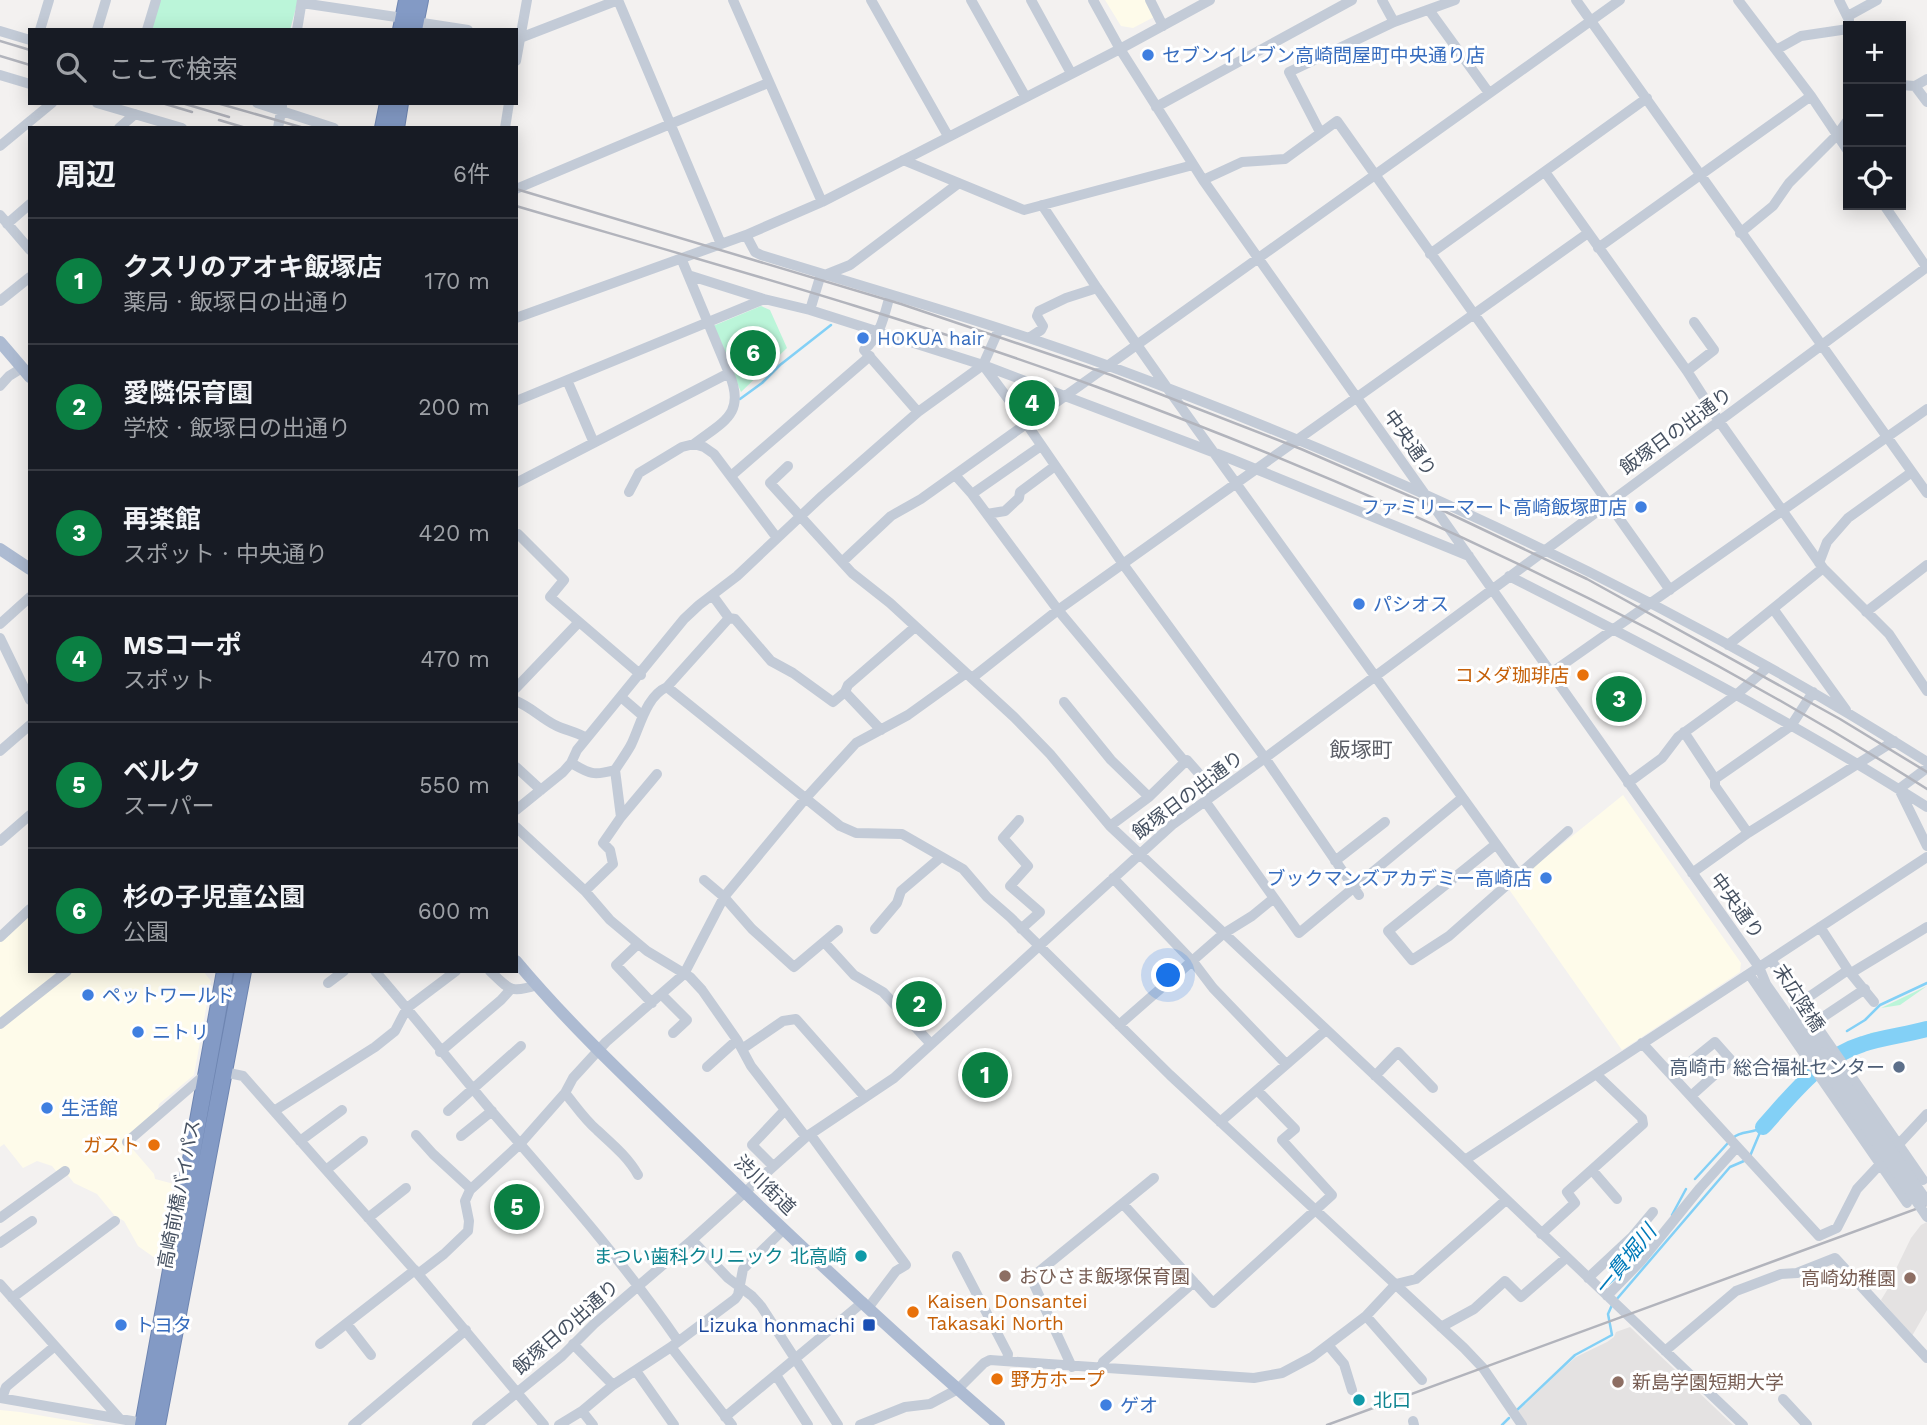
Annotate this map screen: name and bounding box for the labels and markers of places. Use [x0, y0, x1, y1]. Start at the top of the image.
place label: セブンイレブン高崎問屋町中央通り店 [1162, 44, 1485, 67]
marker: セブンイレブン高崎問屋町中央通り店 [1140, 47, 1156, 63]
pin: 6 [730, 327, 776, 379]
place label: HOKUA hair [877, 327, 984, 350]
marker: HOKUA hair [855, 330, 871, 346]
pin: 4 [1009, 377, 1055, 429]
place label: ファミリーマート高崎飯塚町店 [1361, 496, 1627, 519]
marker: ファミリーマート高崎飯塚町店 [1633, 499, 1649, 515]
place label: パシオス [1373, 593, 1449, 616]
marker: パシオス [1351, 596, 1367, 612]
place label: コメダ珈琲店 [1455, 664, 1569, 687]
marker: コメダ珈琲店 [1575, 667, 1591, 683]
pin: 3 [1596, 673, 1642, 725]
place label: ブックマンズアカデミー高崎店 [1266, 867, 1532, 890]
marker: ブックマンズアカデミー高崎店 [1538, 870, 1554, 886]
pin: 2 [896, 978, 942, 1030]
place label: ペットワールド [102, 984, 235, 1007]
marker: ペットワールド [80, 987, 96, 1003]
place label: ニトリ [152, 1021, 209, 1044]
marker: ニトリ [130, 1024, 146, 1040]
pin: 1 [962, 1049, 1008, 1101]
place label: 高崎市 総合福祉センター [1670, 1056, 1885, 1079]
marker: 高崎市 総合福祉センター [1891, 1059, 1907, 1075]
place label: 生活館 [61, 1097, 118, 1120]
marker: 生活館 [39, 1100, 55, 1116]
place label: ガスト [83, 1134, 140, 1157]
marker: ガスト [146, 1137, 162, 1153]
pin: 5 [494, 1181, 540, 1233]
place label: まつい歯科クリニック 北高崎 [594, 1245, 847, 1268]
marker: まつい歯科クリニック 北高崎 [853, 1248, 869, 1264]
place label: おひさま飯塚保育園 [1019, 1265, 1190, 1288]
place label: 高崎幼稚園 [1801, 1267, 1896, 1290]
marker: おひさま飯塚保育園 [997, 1268, 1013, 1284]
marker: 高崎幼稚園 [1902, 1270, 1918, 1286]
place label: Kaisen Donsantei Takasaki North [927, 1290, 1087, 1335]
marker: Kaisen Donsantei Takasaki North [905, 1304, 921, 1320]
place label: トヨタ [135, 1314, 192, 1337]
place label: Lizuka honmachi [698, 1314, 855, 1337]
marker: トヨタ [113, 1317, 129, 1333]
marker: Lizuka honmachi [861, 1317, 877, 1333]
place label: 野方ホープ [1011, 1368, 1105, 1391]
marker: 野方ホープ [989, 1371, 1005, 1387]
place label: 新島学園短期大学 [1632, 1371, 1784, 1394]
marker: 新島学園短期大学 [1610, 1374, 1626, 1390]
place label: 北口 [1373, 1389, 1411, 1412]
marker: 北口 [1351, 1392, 1367, 1408]
place label: ゲオ [1120, 1394, 1158, 1417]
marker: ゲオ [1098, 1397, 1114, 1413]

